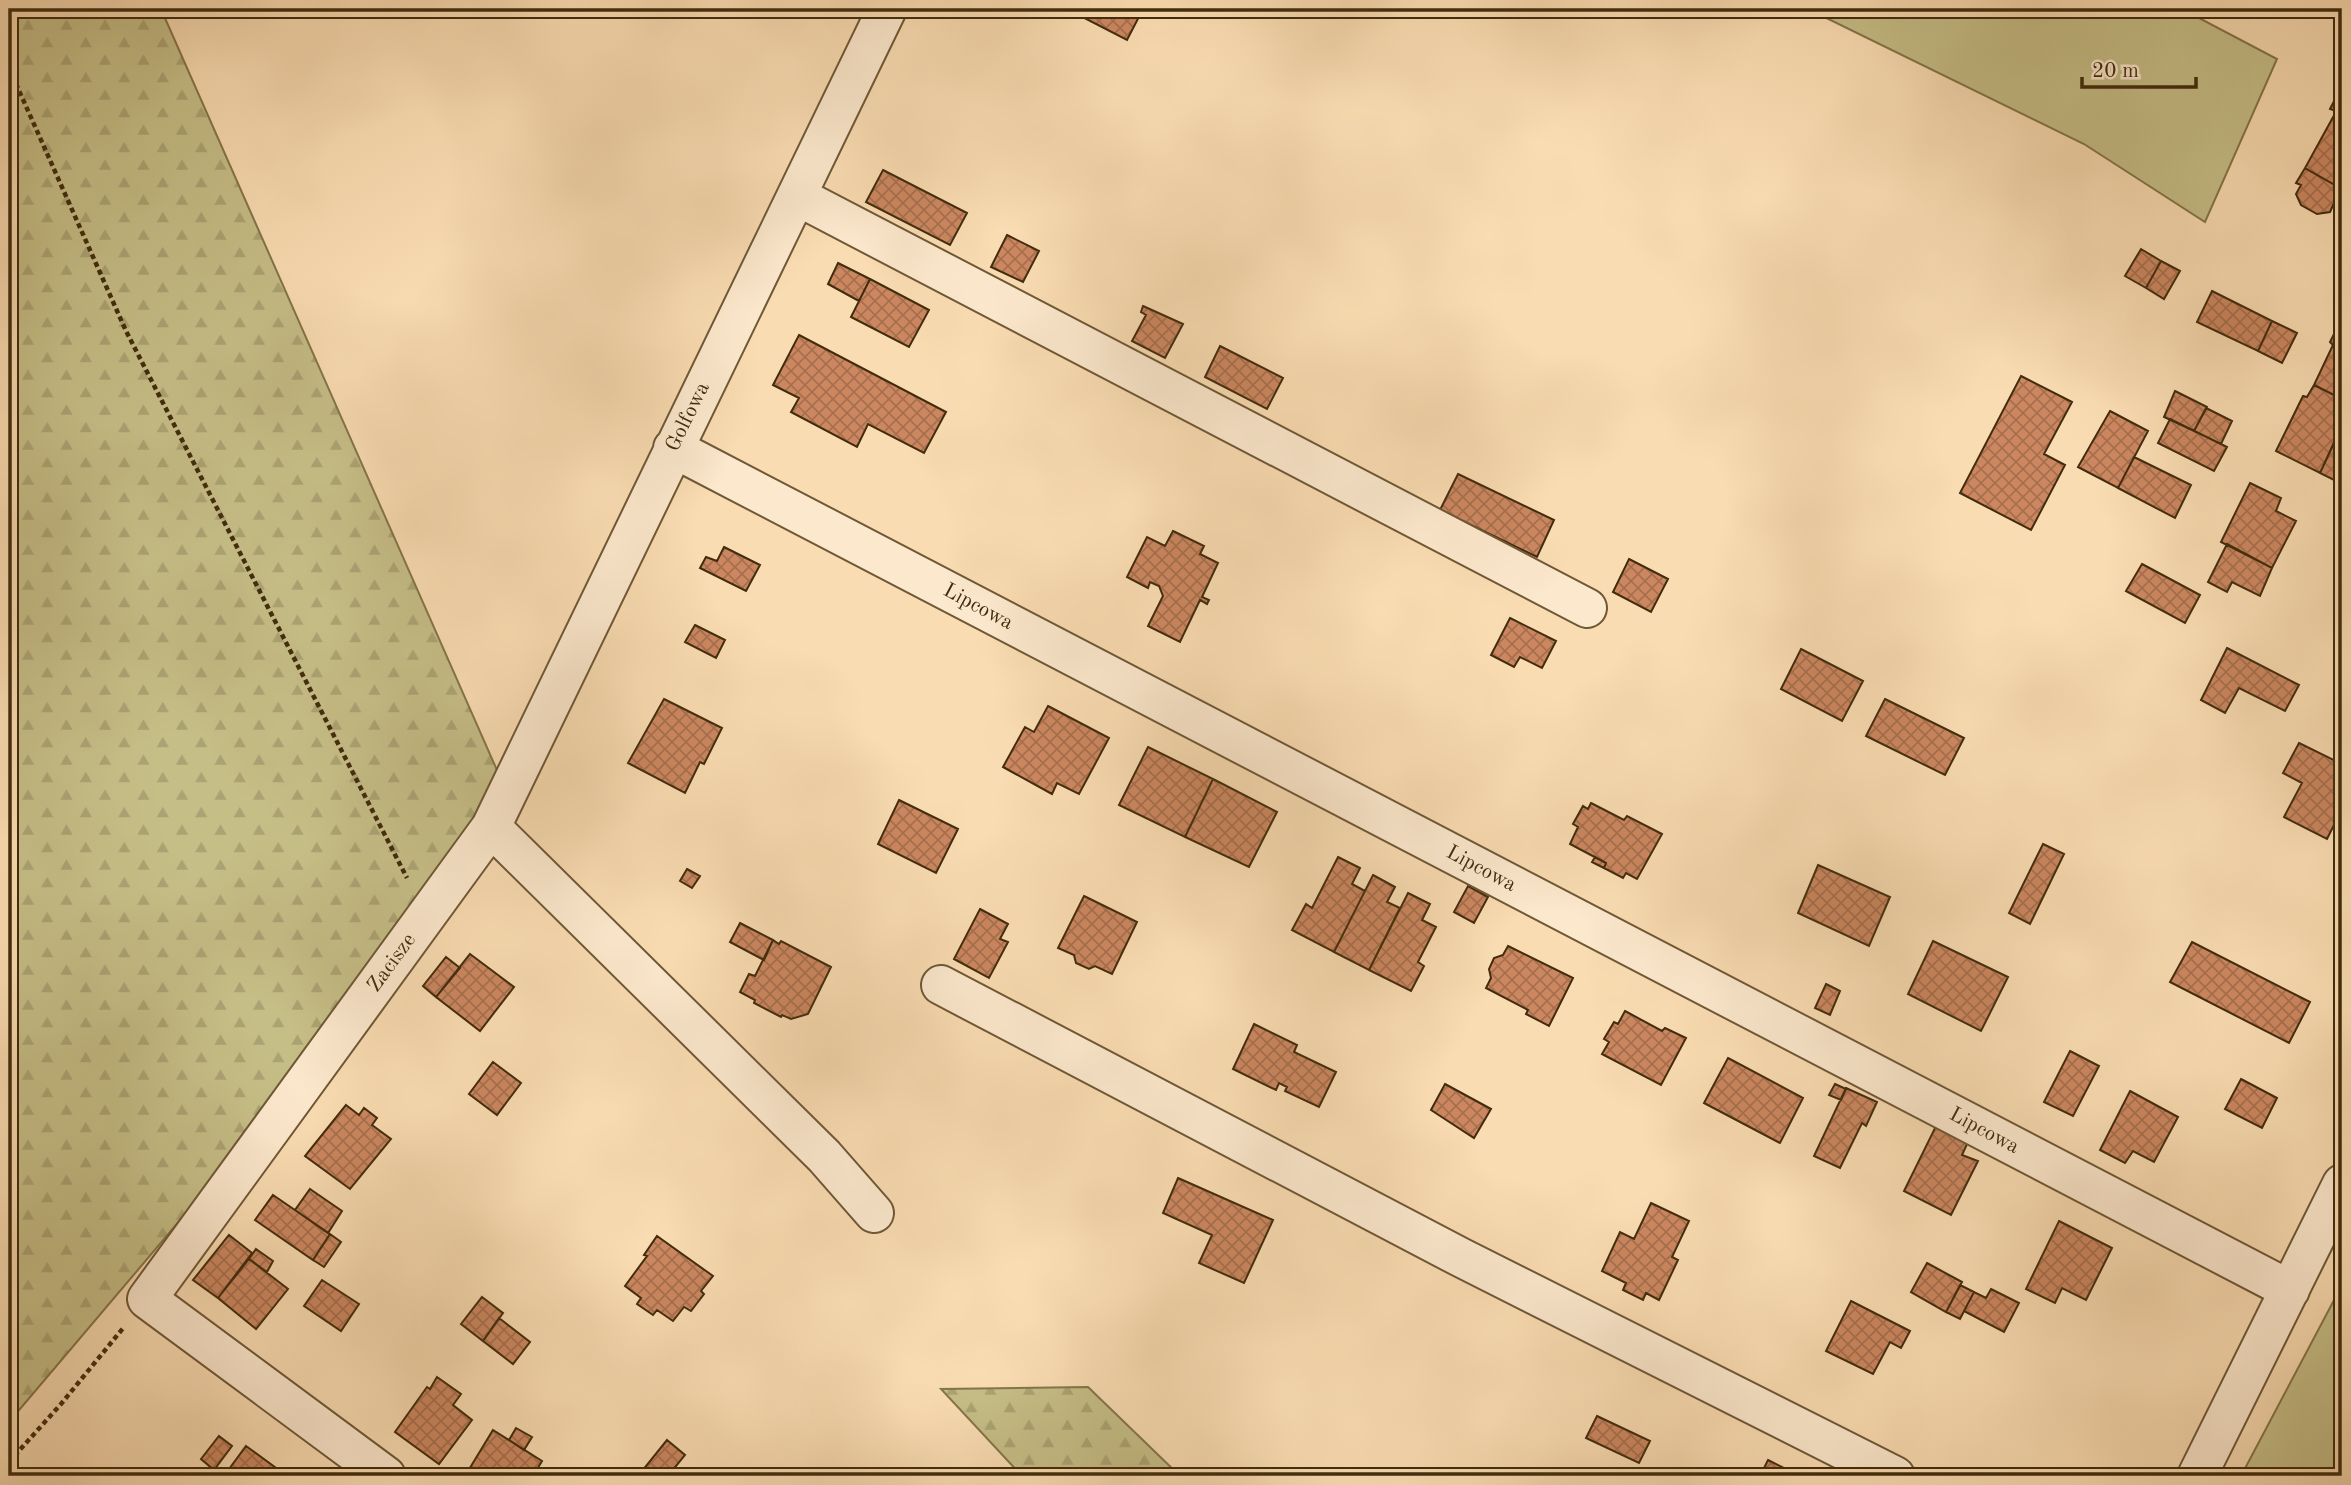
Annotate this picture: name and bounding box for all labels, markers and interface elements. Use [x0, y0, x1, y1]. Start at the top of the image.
scale bar [2082, 46, 2195, 90]
text: 20 m [2092, 61, 2139, 82]
street label: Golfowa [662, 379, 714, 455]
street label: Lipcowa [940, 580, 1016, 634]
street label: Lipcowa [1443, 842, 1519, 896]
street label: Zacisze [364, 930, 420, 996]
street label: Lipcowa [1946, 1104, 2022, 1158]

